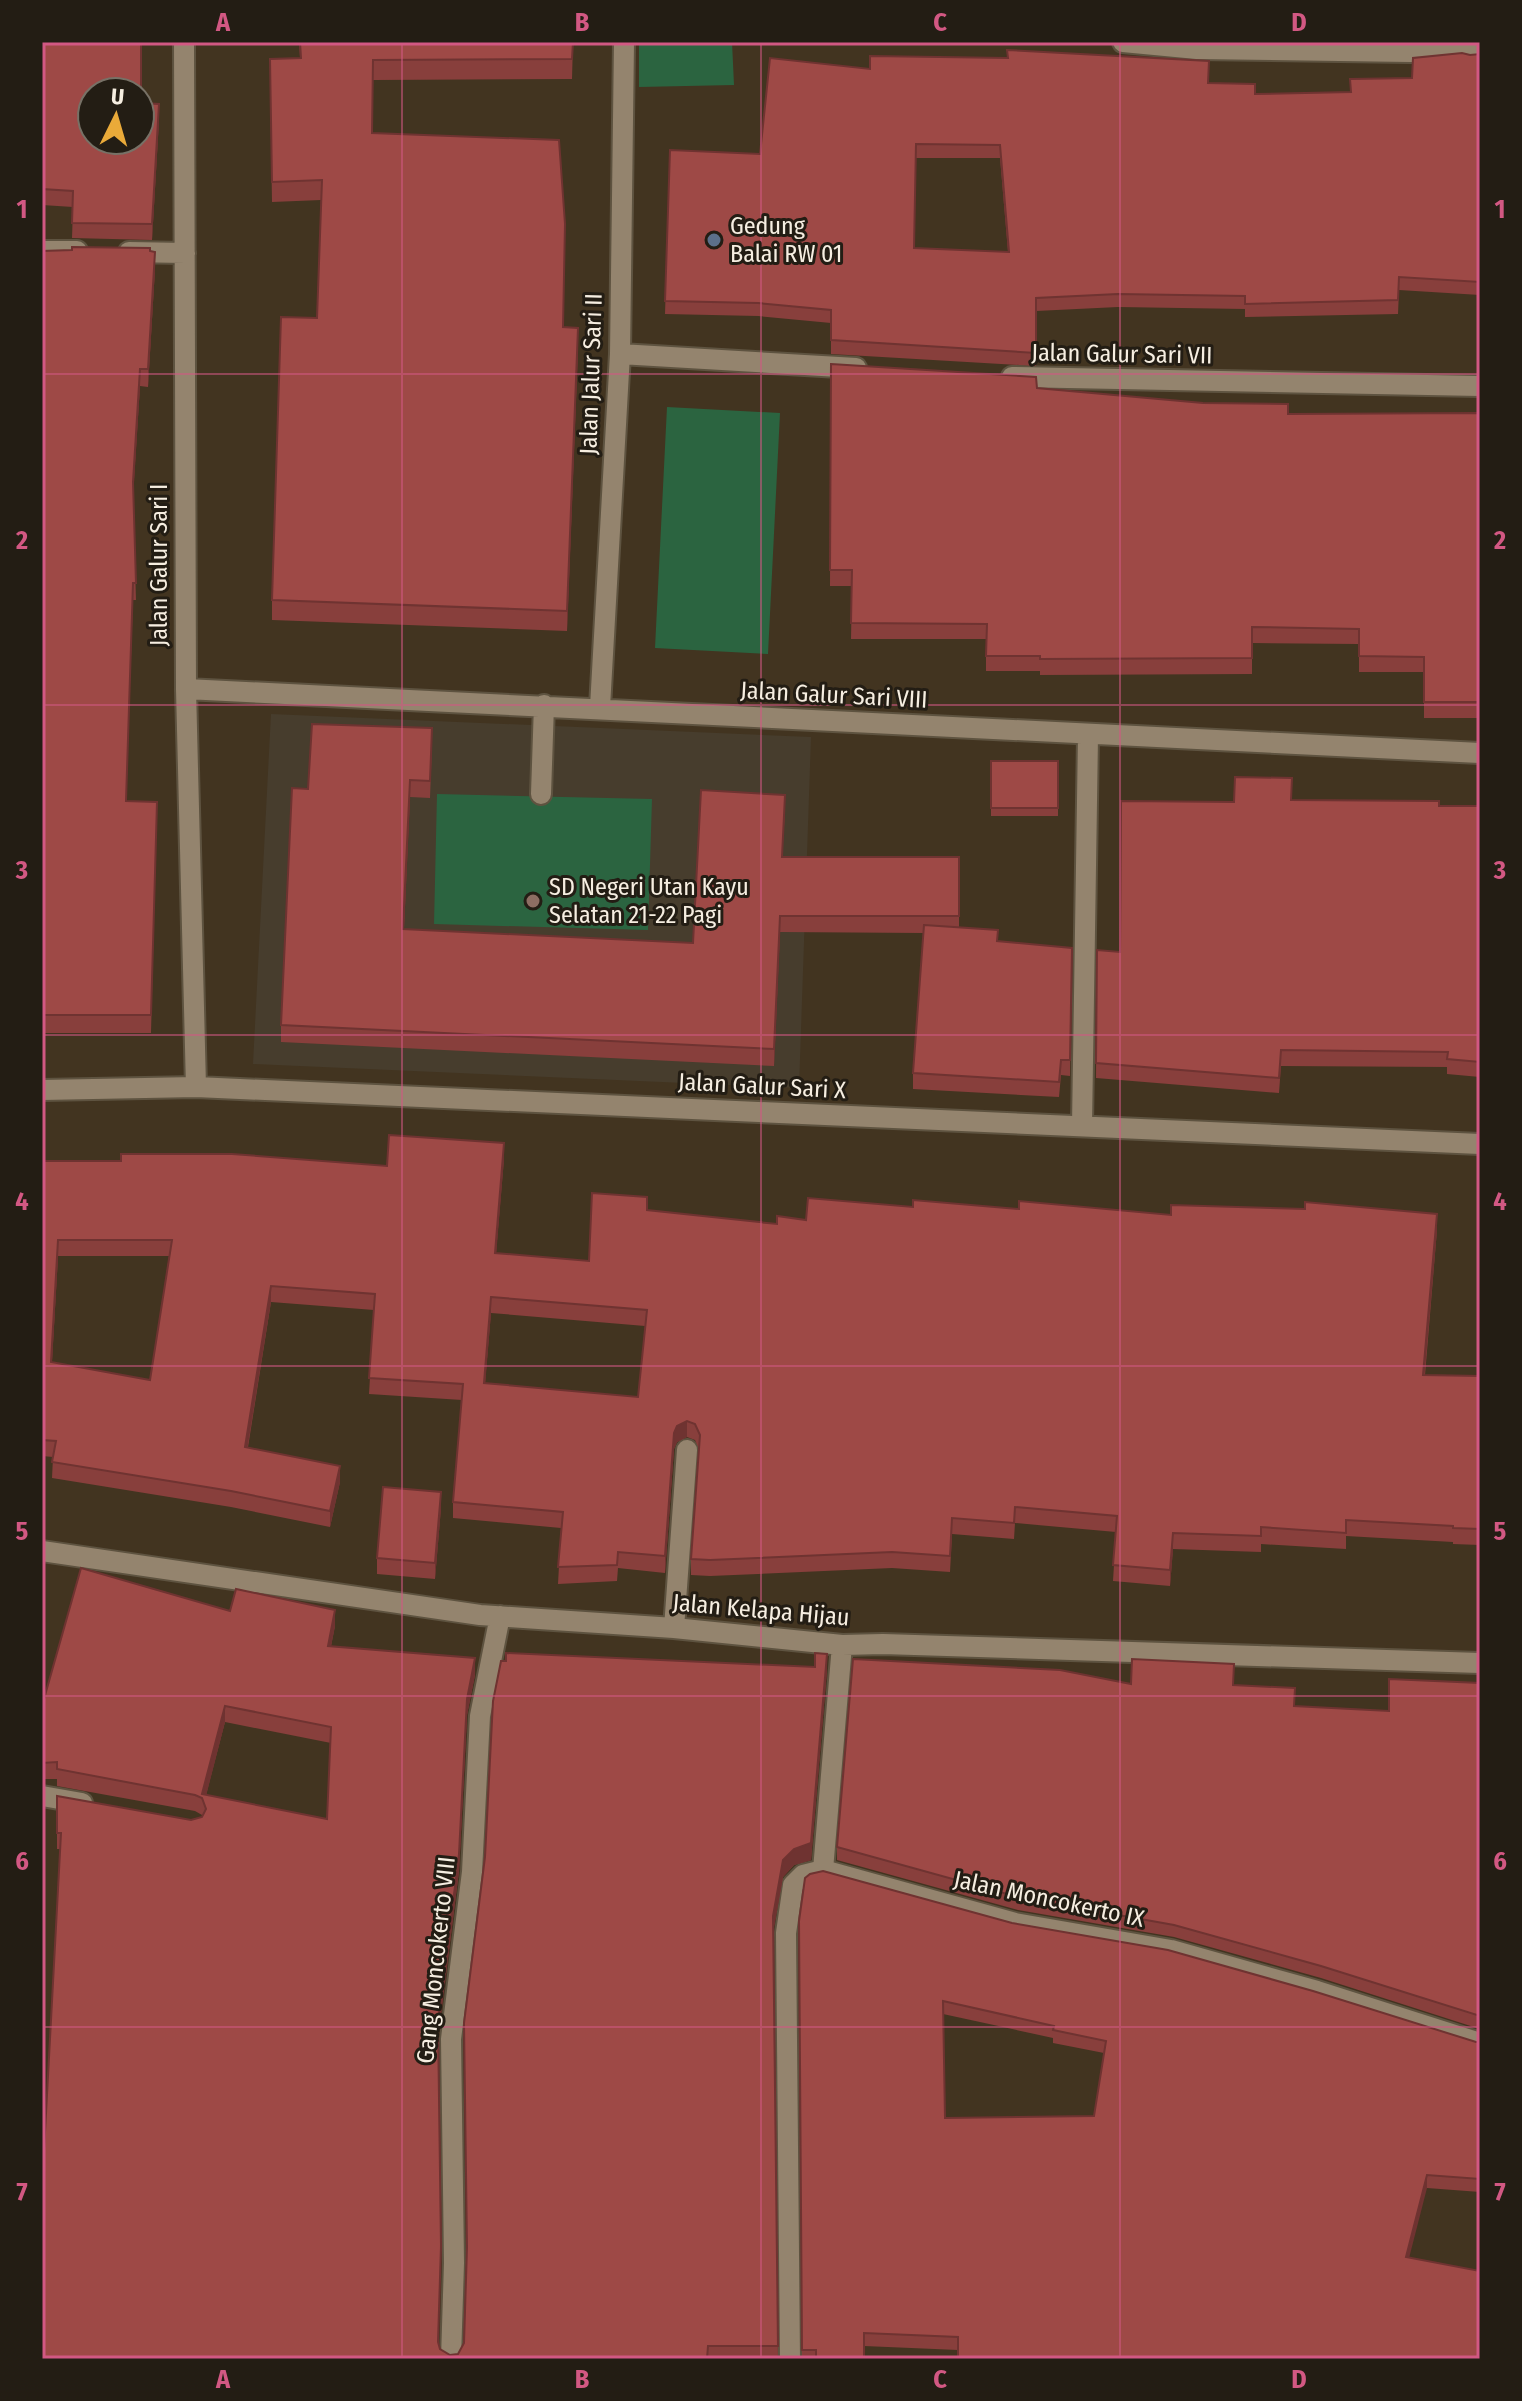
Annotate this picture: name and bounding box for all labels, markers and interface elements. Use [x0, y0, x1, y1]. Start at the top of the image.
text: A [215, 7, 231, 38]
text: B [575, 7, 590, 38]
text: C [933, 7, 947, 38]
text: D [1291, 7, 1307, 38]
north arrow [76, 76, 156, 156]
text: U [110, 83, 125, 111]
text: 1 [17, 194, 28, 225]
text: 1 [1495, 194, 1506, 225]
place label: Gedung Balai RW 01 [730, 212, 842, 268]
marker: Gedung Balai RW 01 [705, 231, 723, 249]
street label: Jalan Jalur Sari II [574, 293, 608, 455]
street label: Jalan Galur Sari VII [1031, 338, 1213, 370]
street label: Jalan Galur Sari I [145, 484, 173, 646]
text: 2 [15, 525, 28, 556]
text: 2 [1493, 525, 1506, 556]
street label: Jalan Galur Sari VIII [740, 676, 928, 714]
text: 3 [15, 855, 28, 886]
text: 3 [1493, 855, 1506, 886]
place label: SD Negeri Utan Kayu Selatan 21-22 Pagi [549, 873, 749, 929]
marker: SD Negeri Utan Kayu Selatan 21-22 Pagi [524, 892, 542, 910]
street label: Jalan Galur Sari X [677, 1068, 847, 1104]
text: 4 [15, 1186, 29, 1217]
text: 4 [1493, 1186, 1507, 1217]
text: 5 [16, 1516, 29, 1547]
text: 5 [1494, 1516, 1507, 1547]
street label: Jalan Kelapa Hijau [671, 1588, 851, 1632]
text: 6 [15, 1846, 29, 1877]
text: 6 [1493, 1846, 1507, 1877]
street label: Gang Moncokerto VIII [411, 1855, 461, 2065]
street label: Jalan Moncokerto IX [951, 1865, 1147, 1933]
text: 7 [16, 2177, 28, 2208]
text: 7 [1494, 2177, 1506, 2208]
text: A [215, 2364, 231, 2395]
text: B [575, 2364, 590, 2395]
text: C [933, 2364, 947, 2395]
text: D [1291, 2364, 1307, 2395]

